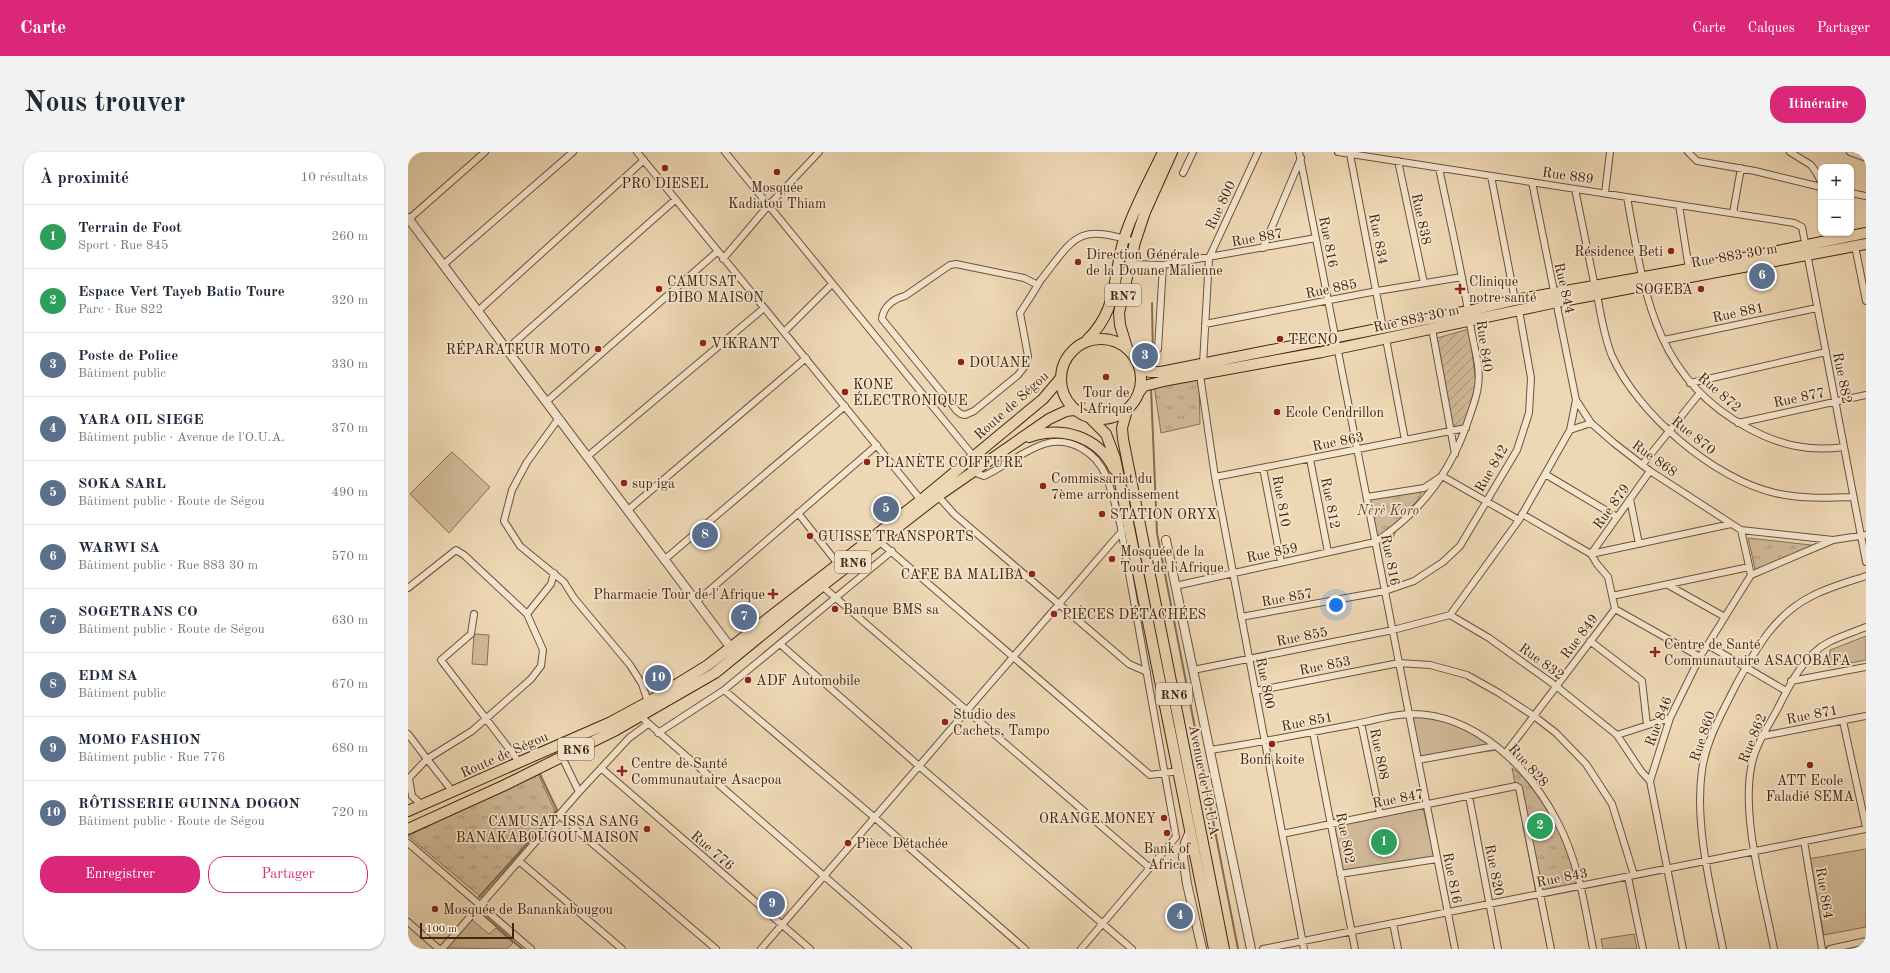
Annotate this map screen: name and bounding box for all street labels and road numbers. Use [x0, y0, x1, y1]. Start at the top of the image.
street label: Rue 889 [1541, 165, 1595, 187]
street label: Rue 800 [1204, 179, 1238, 232]
street label: Rue 838 [1409, 192, 1433, 246]
street label: Rue 834 [1366, 212, 1390, 266]
street label: Rue 816 [1316, 215, 1340, 269]
street label: Rue 887 [1230, 227, 1284, 249]
street label: Rue 883 30 m [1690, 242, 1778, 270]
street label: Rue 844 [1551, 261, 1577, 315]
street label: Rue 885 [1304, 277, 1358, 301]
road number: RN7 [1105, 284, 1141, 306]
street label: Rue 881 [1711, 301, 1765, 325]
street label: Rue 883 30 m [1372, 303, 1460, 335]
street label: Rue 840 [1473, 319, 1495, 373]
street label: Rue 882 [1830, 351, 1854, 405]
street label: Route de Ségou [972, 369, 1052, 443]
street label: Rue 872 [1695, 370, 1744, 415]
street label: Rue 877 [1772, 386, 1826, 410]
street label: Rue 870 [1669, 414, 1718, 458]
street label: Rue 863 [1311, 430, 1365, 454]
street label: Rue 868 [1629, 438, 1680, 480]
street label: Rue 842 [1473, 442, 1511, 495]
street label: Rue 810 [1270, 474, 1292, 528]
street label: Rue 812 [1318, 476, 1342, 530]
street label: Rue 879 [1591, 481, 1633, 532]
street label: Rue 816 [1378, 533, 1402, 587]
street label: Rue 859 [1245, 541, 1299, 565]
road number: RN6 [835, 551, 871, 573]
street label: Rue 857 [1260, 587, 1314, 609]
street label: Rue 849 [1558, 612, 1601, 662]
street label: Rue 855 [1275, 625, 1329, 649]
street label: Rue 832 [1516, 641, 1567, 683]
street label: Rue 853 [1298, 654, 1352, 678]
street label: Rue 800 [1253, 656, 1277, 710]
road number: RN6 [1156, 683, 1192, 705]
street label: Rue 846 [1643, 694, 1675, 748]
street label: Rue 871 [1785, 703, 1839, 727]
street label: Rue 860 [1688, 709, 1718, 763]
street label: Rue 851 [1280, 710, 1334, 734]
street label: Rue 862 [1737, 712, 1769, 765]
street label: Avenue de l'O.U.A. [1186, 724, 1222, 841]
street label: Rue 808 [1367, 727, 1391, 781]
street label: Route de Ségou [458, 729, 551, 781]
road number: RN6 [558, 738, 594, 760]
street label: Rue 828 [1506, 742, 1551, 790]
street label: Rue 847 [1371, 787, 1425, 811]
street label: Rue 802 [1333, 811, 1357, 865]
street label: Rue 776 [688, 828, 737, 873]
street label: Rue 820 [1482, 843, 1506, 897]
street label: Rue 816 [1440, 851, 1464, 905]
street label: Rue 843 [1535, 866, 1589, 890]
street label: Rue 864 [1813, 866, 1835, 920]

